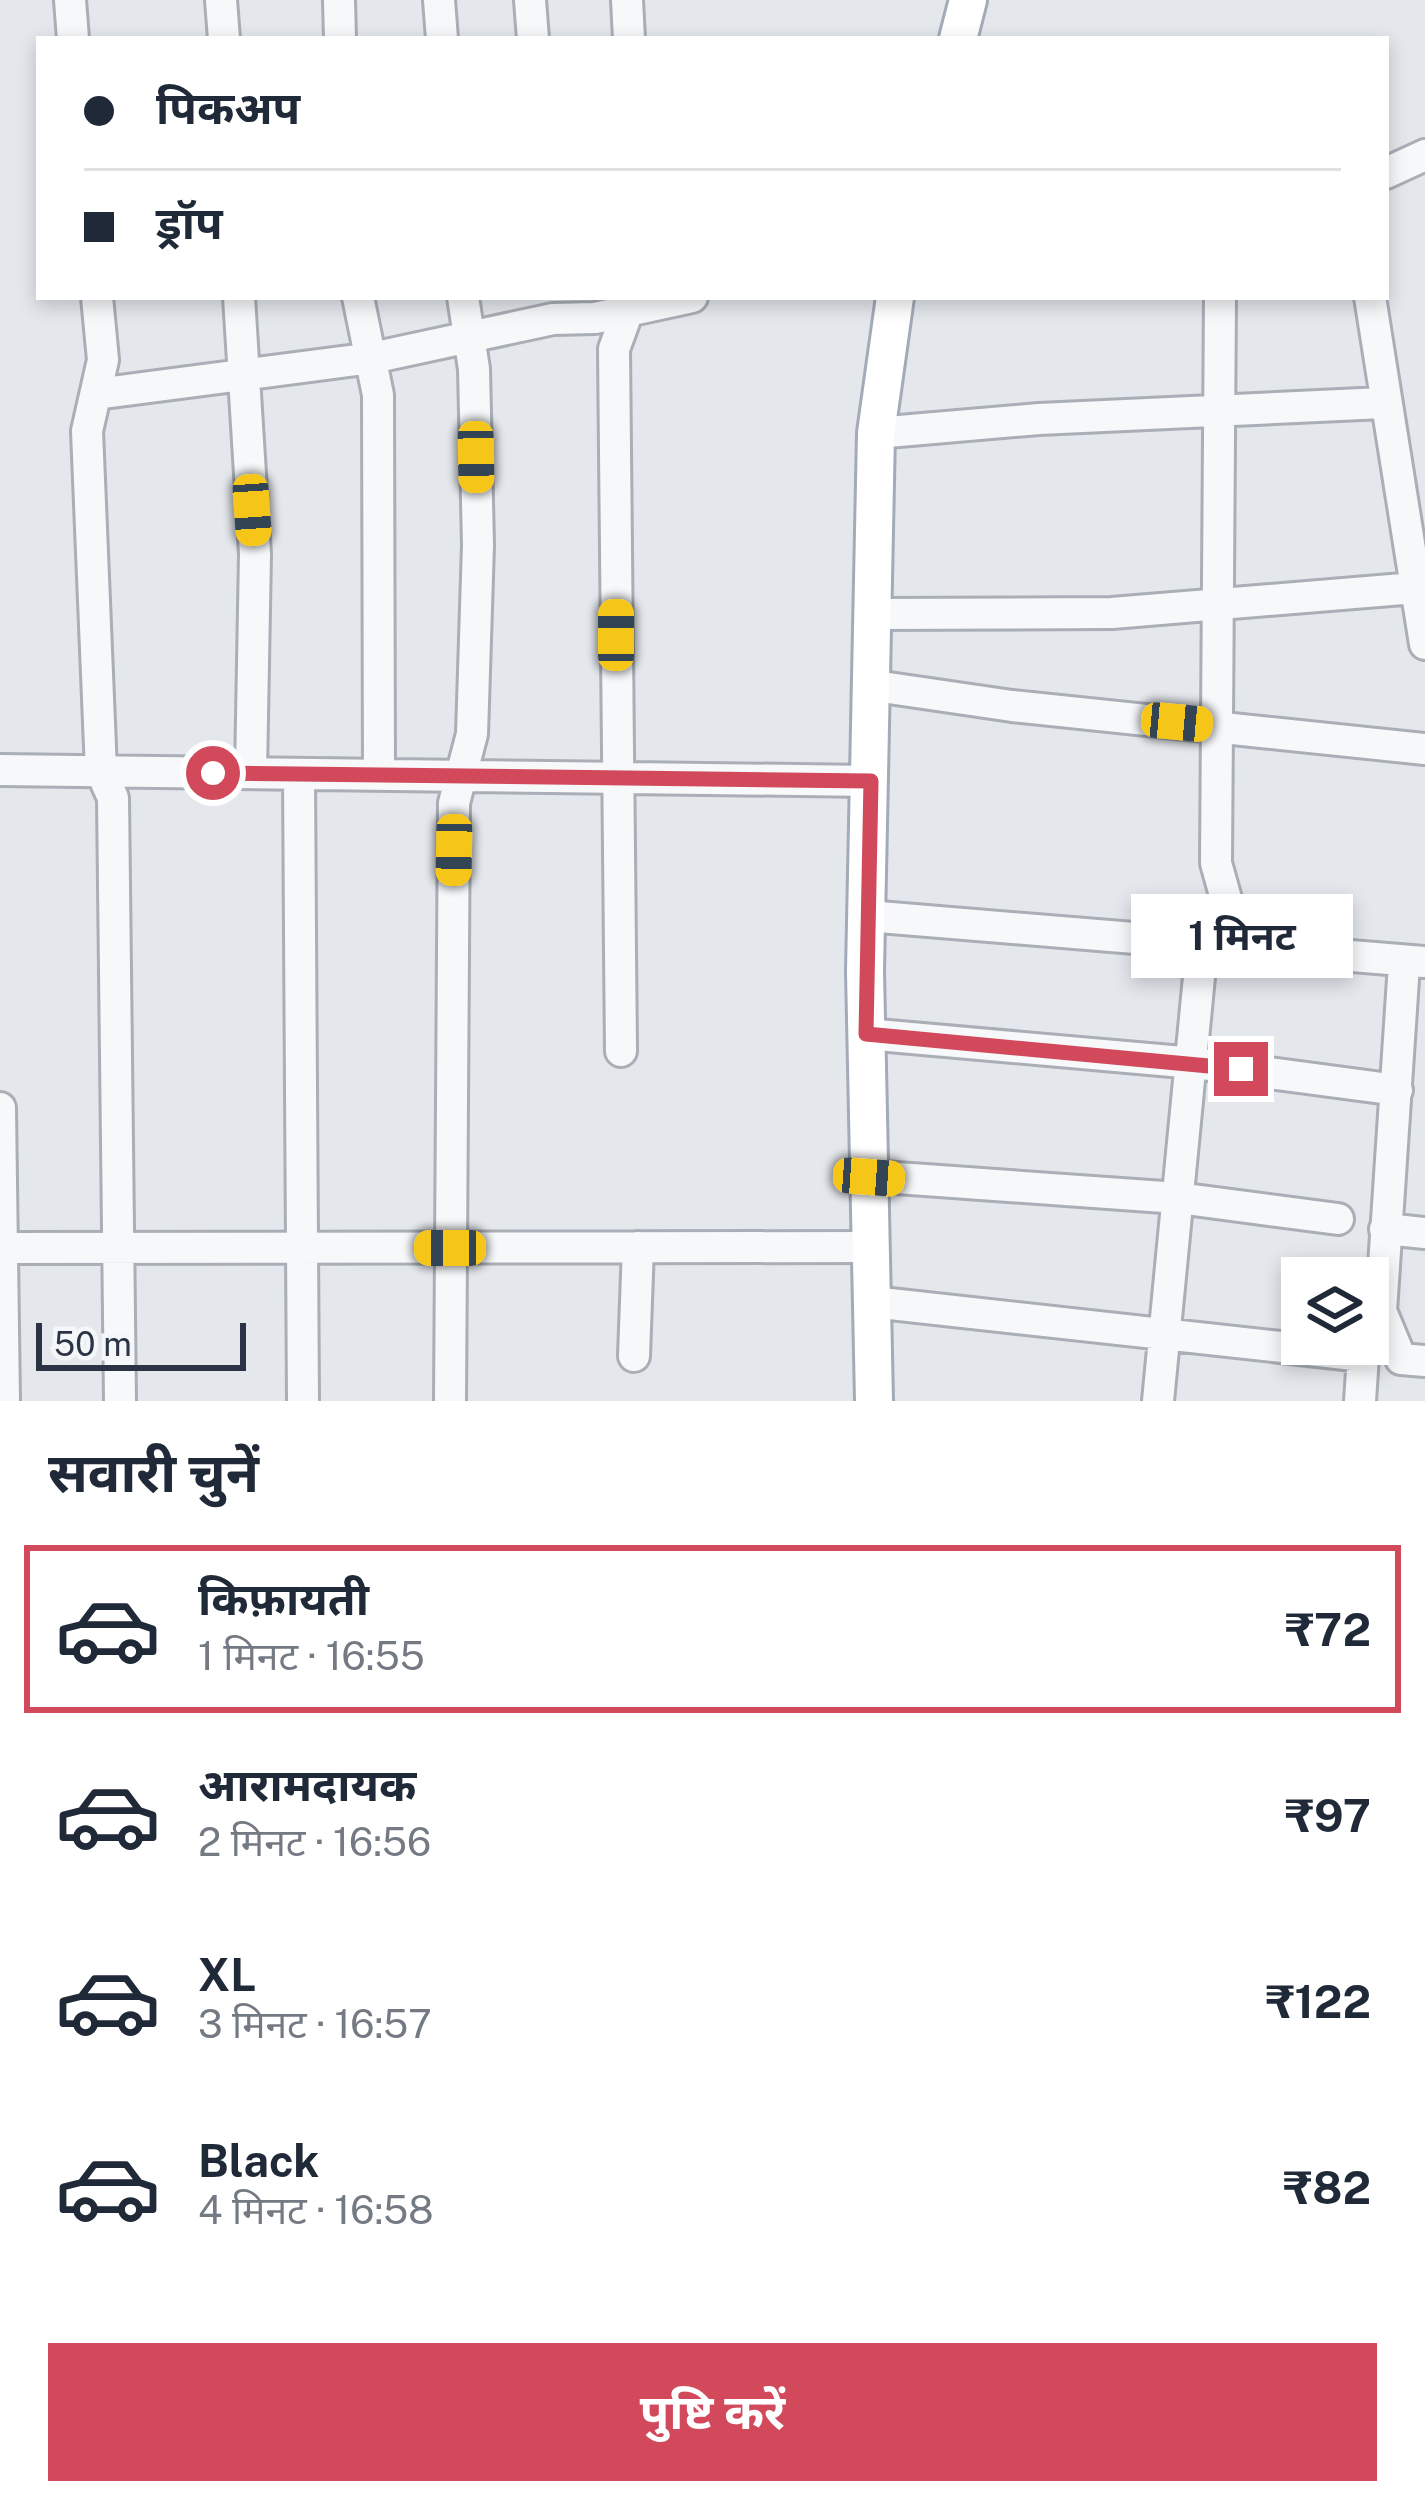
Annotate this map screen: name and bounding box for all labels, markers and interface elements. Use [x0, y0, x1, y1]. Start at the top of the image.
text: पिकअप [156, 81, 300, 134]
text: ड्रॉप [156, 196, 223, 249]
car [457, 421, 495, 493]
car [232, 473, 272, 547]
car [598, 599, 634, 671]
car [1140, 701, 1214, 743]
route start [186, 746, 240, 800]
car [435, 814, 473, 886]
callout: 1 मिनट [1130, 895, 1352, 979]
text: 1 मिनट [1188, 913, 1296, 959]
route end [1214, 1042, 1268, 1096]
car [832, 1157, 906, 1197]
car [414, 1230, 486, 1266]
map controls [1281, 1257, 1389, 1365]
button: layers [1281, 1257, 1389, 1365]
scale bar [36, 1317, 246, 1370]
text: 50 m [54, 1325, 132, 1363]
text: सवारी चुनें [48, 1441, 259, 1504]
text: किफ़ायती [198, 1572, 369, 1625]
icon: car [54, 1575, 162, 1683]
text: ₹72 [1285, 1603, 1371, 1656]
text: 1 मिनट · 16:55 [198, 1633, 425, 1679]
text: आरामदायक [198, 1758, 416, 1811]
icon: car [54, 1761, 162, 1869]
text: ₹97 [1285, 1789, 1371, 1842]
text: 2 मिनट · 16:56 [198, 1819, 431, 1865]
icon: car [54, 1947, 162, 2055]
text: XL [198, 1948, 256, 2001]
text: ₹122 [1266, 1975, 1371, 2028]
text: 3 मिनट · 16:57 [198, 2001, 432, 2047]
icon: car [54, 2133, 162, 2241]
text: Black [198, 2134, 319, 2187]
text: ₹82 [1283, 2161, 1371, 2214]
text: 4 मिनट · 16:58 [198, 2187, 434, 2233]
button: पुष्टि करें [48, 2343, 1377, 2481]

